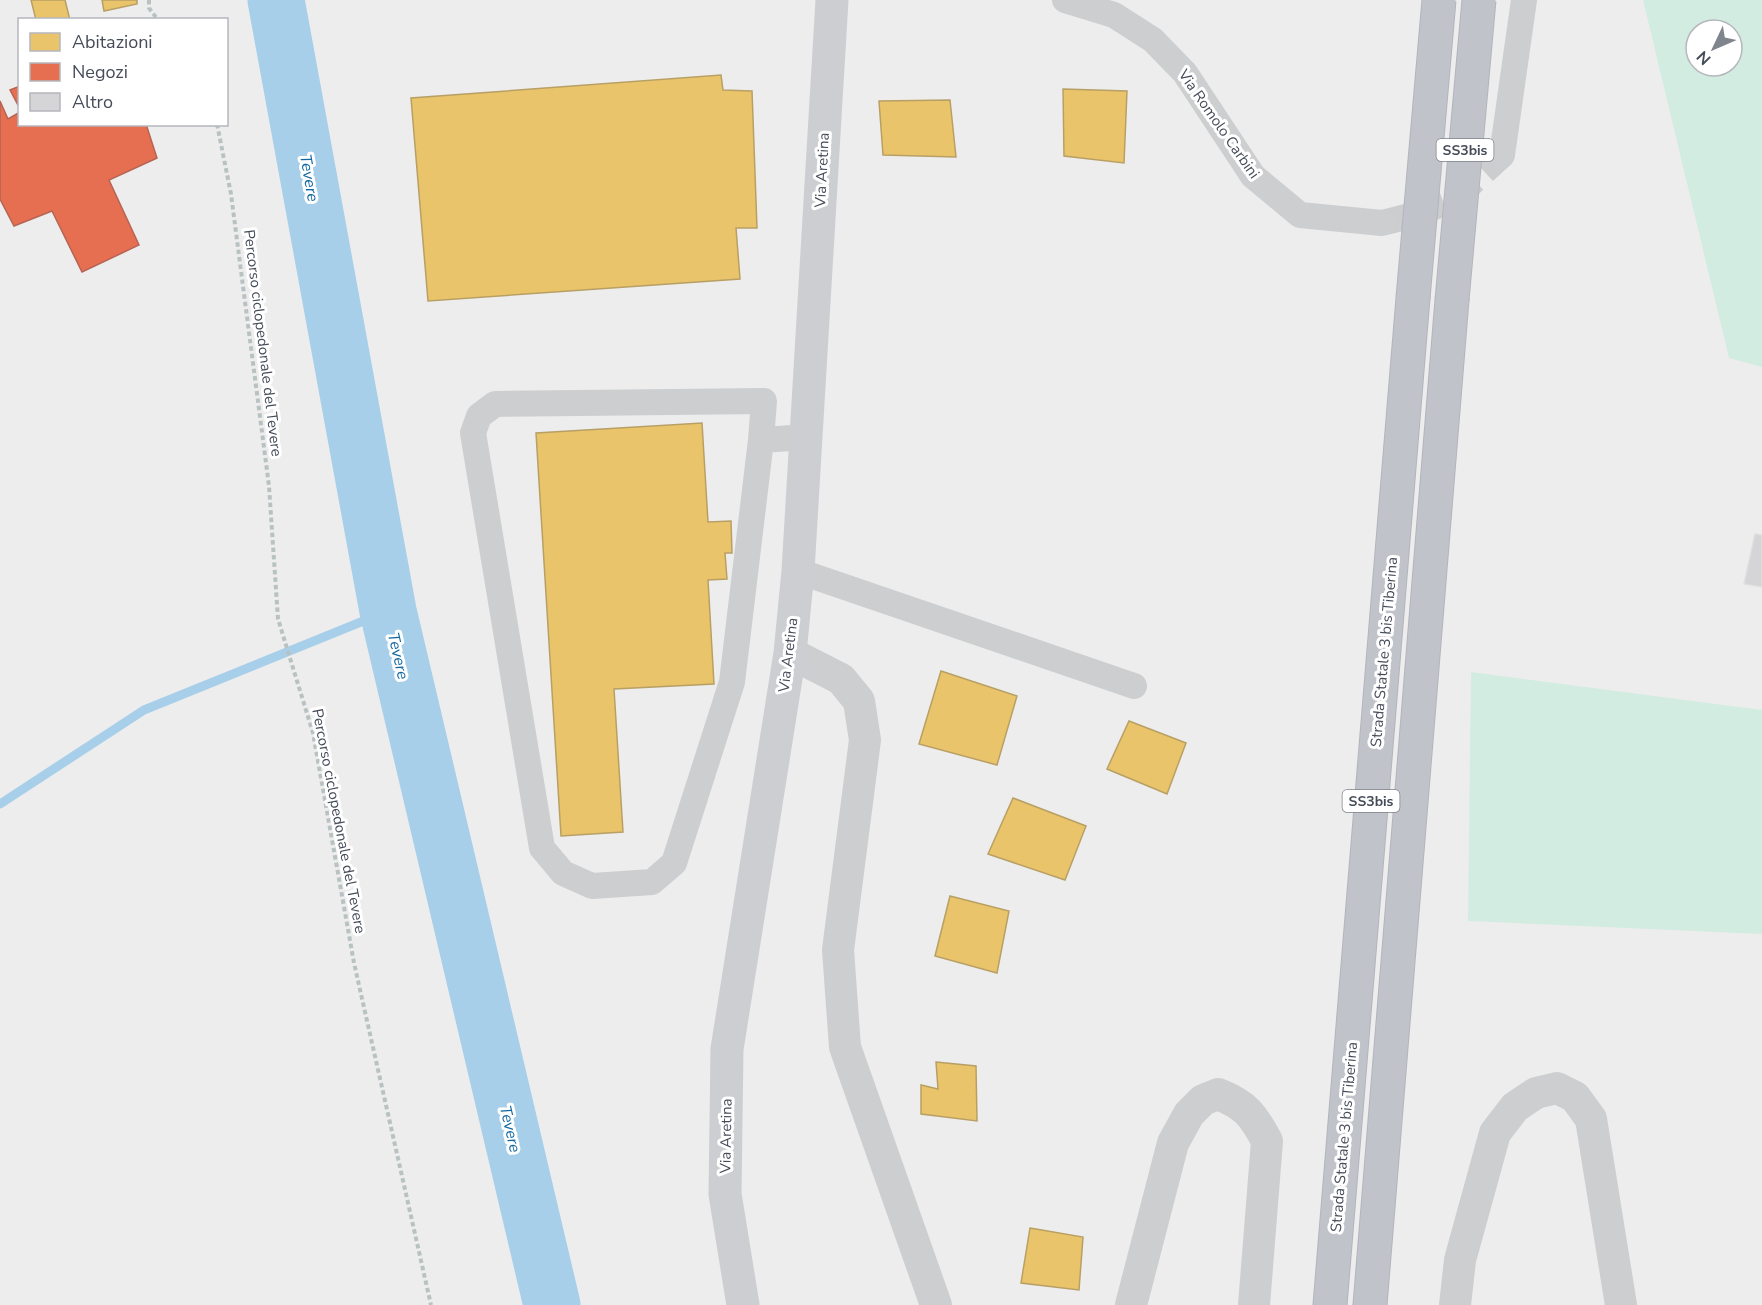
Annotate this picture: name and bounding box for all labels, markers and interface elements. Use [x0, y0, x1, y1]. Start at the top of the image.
legend [18, 18, 228, 126]
north arrow [1684, 18, 1744, 78]
text: Abitazioni [72, 30, 153, 54]
text: N [1692, 46, 1716, 70]
text: Negozi [72, 60, 128, 84]
street label: Via Romolo Carbini [1173, 65, 1264, 183]
text: Altro [72, 90, 113, 114]
street label: Via Aretina [810, 132, 834, 209]
road number: SS3bis [1436, 139, 1494, 161]
water label: Tevere [294, 153, 324, 204]
street label: Percorso ciclopedonale del Tevere [239, 228, 287, 458]
street label: Strada Statale 3 bis Tiberina [1366, 556, 1402, 748]
street label: Via Aretina [773, 617, 802, 694]
water label: Tevere [382, 630, 414, 682]
street label: Percorso ciclopedonale del Tevere [307, 707, 371, 935]
road number: SS3bis [1342, 790, 1400, 812]
street label: Strada Statale 3 bis Tiberina [1326, 1041, 1362, 1233]
street label: Via Aretina [715, 1098, 737, 1175]
water label: Tevere [494, 1103, 526, 1155]

